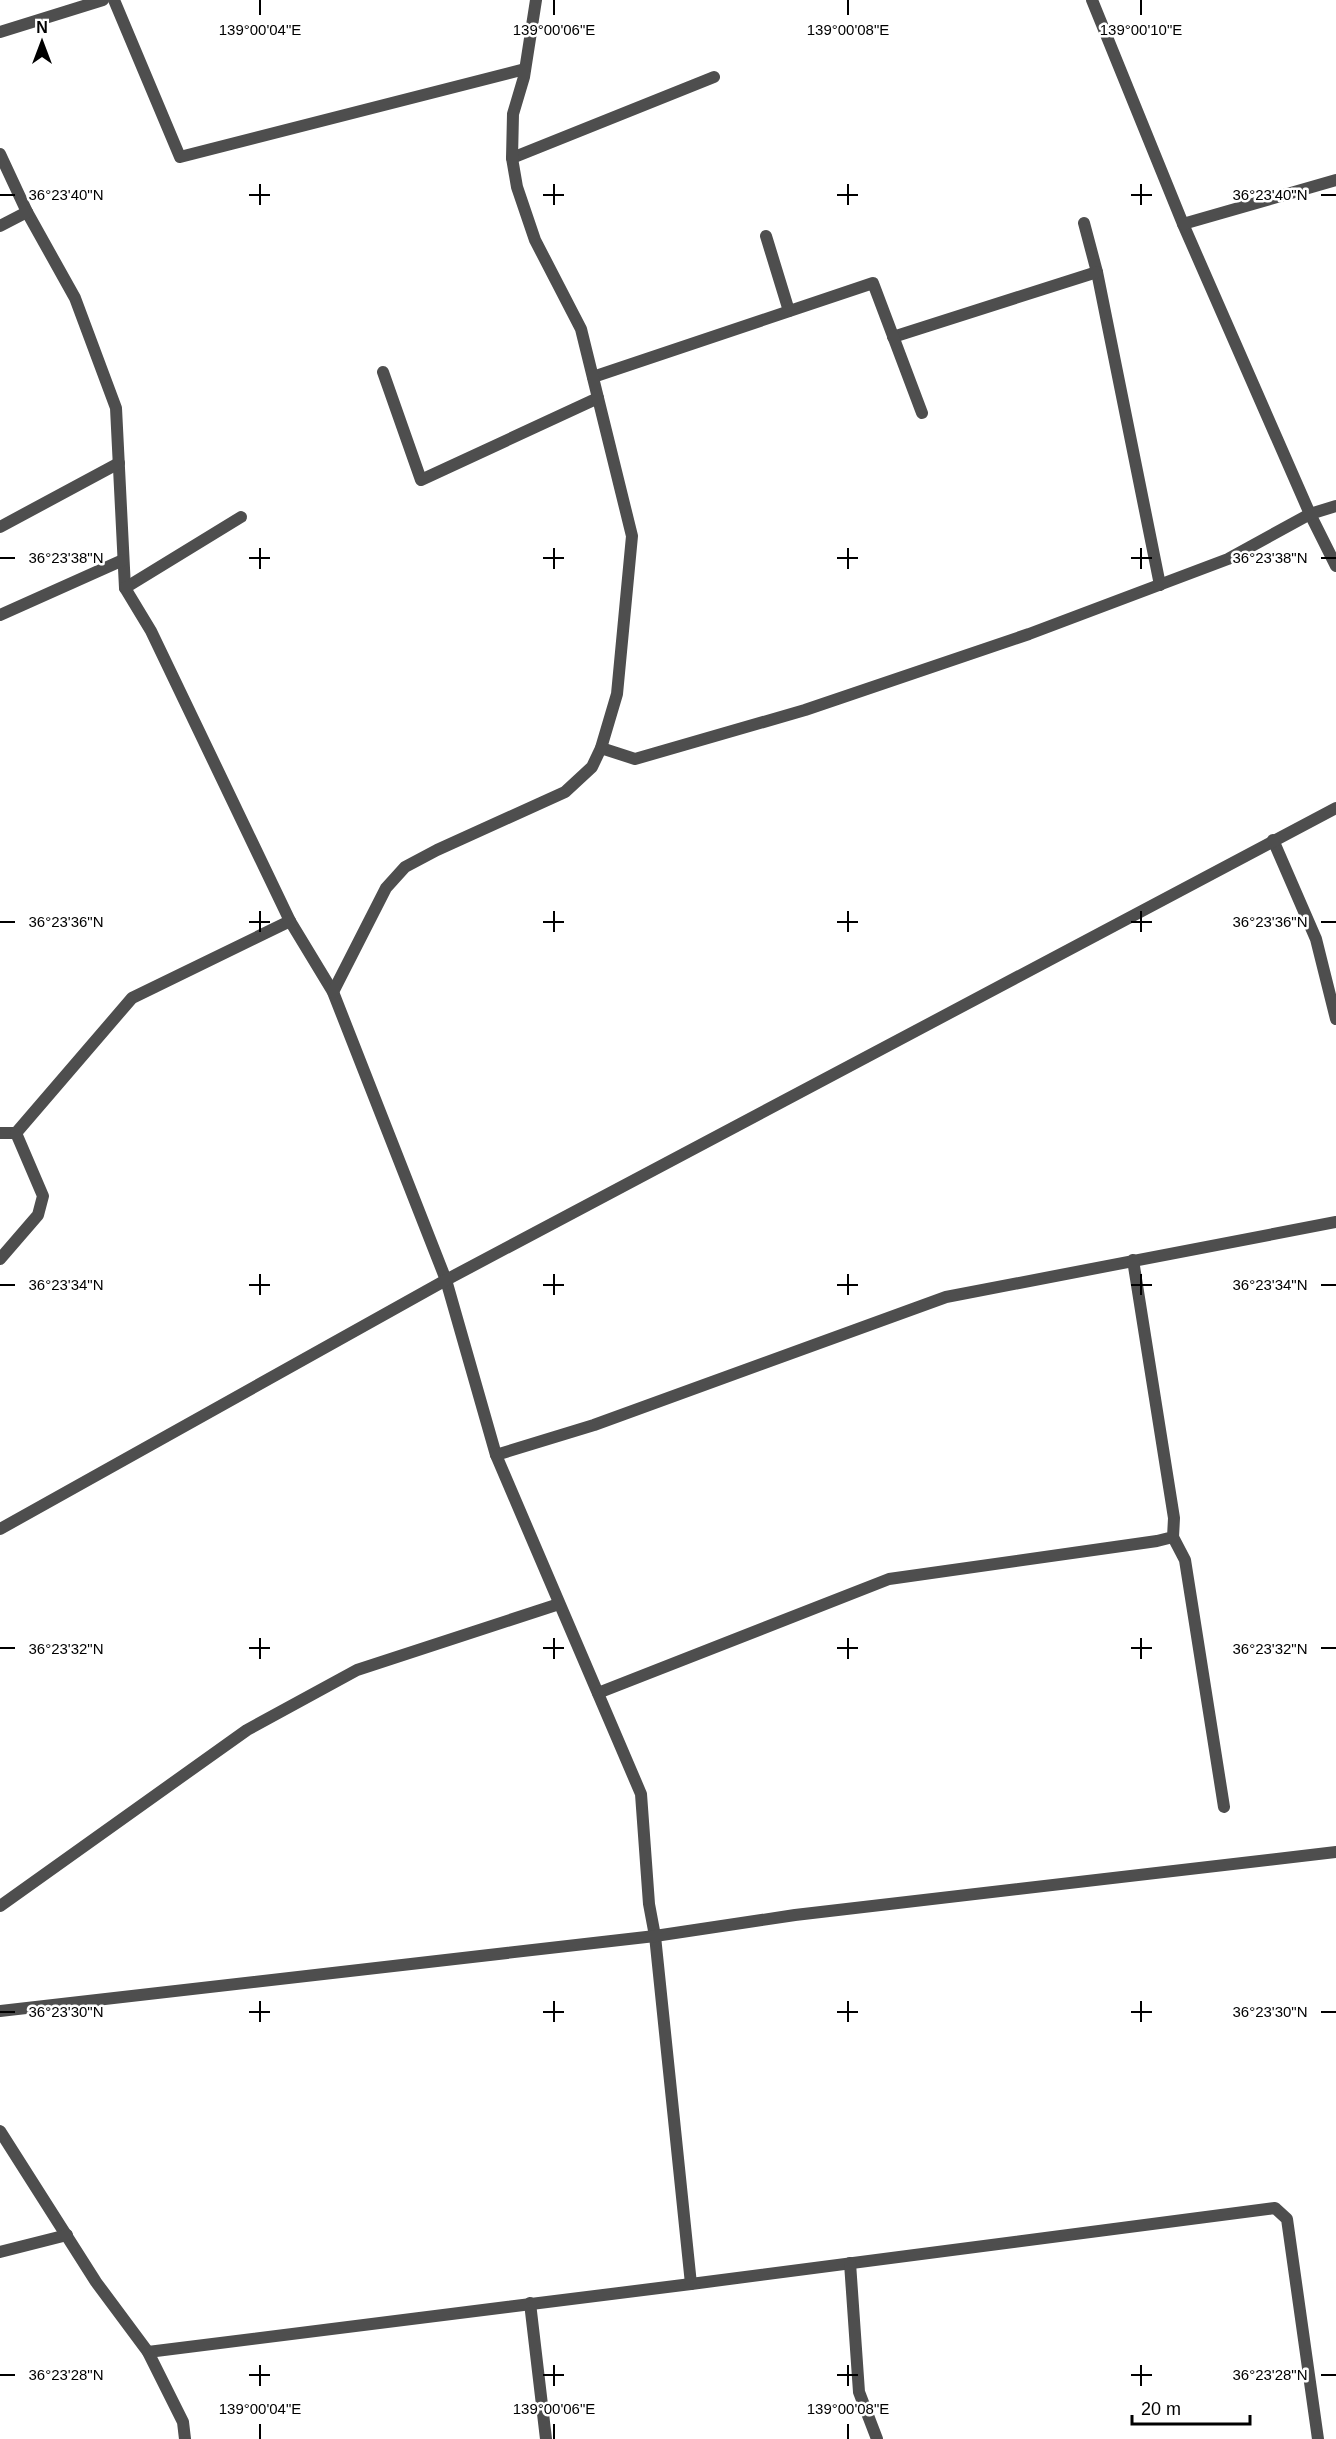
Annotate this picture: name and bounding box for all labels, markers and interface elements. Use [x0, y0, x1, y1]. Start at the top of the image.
north arrow [12, 12, 72, 72]
text: N [36, 19, 48, 36]
text: 139°00'04"E [219, 21, 301, 38]
text: 139°00'06"E [513, 21, 595, 38]
text: 139°00'08"E [807, 21, 889, 38]
text: 139°00'10"E [1100, 21, 1182, 38]
text: 36°23'40"N [28, 186, 104, 203]
text: 36°23'40"N [1232, 186, 1308, 203]
text: 36°23'38"N [28, 549, 104, 566]
text: 36°23'38"N [1232, 549, 1308, 566]
text: 36°23'36"N [28, 913, 104, 930]
text: 36°23'36"N [1232, 913, 1308, 930]
text: 36°23'34"N [28, 1276, 104, 1293]
text: 36°23'34"N [1232, 1276, 1308, 1293]
text: 36°23'32"N [28, 1640, 104, 1657]
text: 36°23'32"N [1232, 1640, 1308, 1657]
text: 36°23'30"N [28, 2003, 104, 2020]
text: 36°23'30"N [1232, 2003, 1308, 2020]
text: 36°23'28"N [28, 2366, 104, 2383]
text: 36°23'28"N [1232, 2366, 1308, 2383]
scale bar [1132, 2388, 1250, 2426]
text: 20 m [1141, 2399, 1181, 2419]
text: 139°00'04"E [219, 2400, 301, 2417]
text: 139°00'06"E [513, 2400, 595, 2417]
text: 139°00'08"E [807, 2400, 889, 2417]

